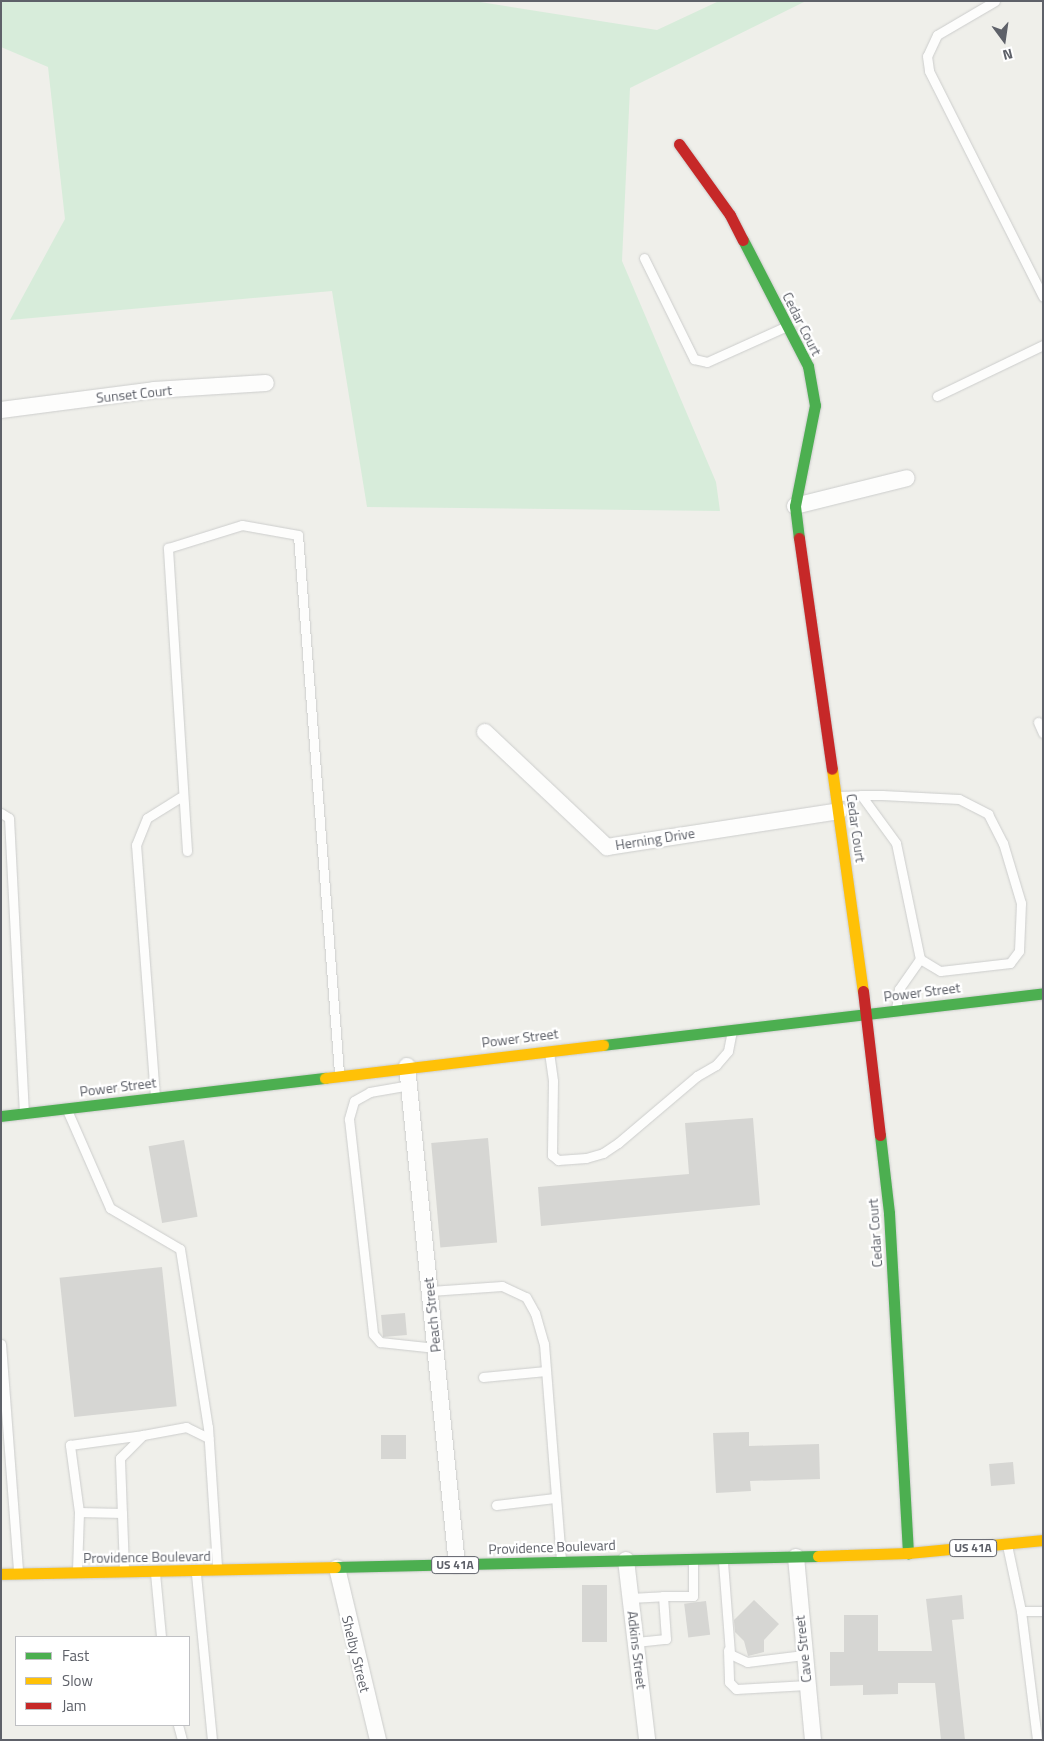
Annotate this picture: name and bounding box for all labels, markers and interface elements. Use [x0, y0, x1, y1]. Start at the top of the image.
north arrow [979, 15, 1029, 65]
text: N [1001, 44, 1015, 66]
street label: Cedar Court [779, 289, 825, 359]
street label: Sunset Court [95, 382, 173, 406]
street label: Cedar Court [843, 793, 869, 863]
street label: Herning Drive [614, 824, 696, 854]
street label: Power Street [883, 979, 961, 1005]
street label: Power Street [481, 1025, 559, 1051]
street label: Power Street [79, 1074, 157, 1100]
street label: Cedar Court [864, 1198, 886, 1268]
street label: Peach Street [420, 1277, 444, 1353]
street label: Providence Boulevard [488, 1536, 616, 1558]
road number: US 41A [948, 1539, 998, 1558]
street label: Providence Boulevard [83, 1547, 211, 1567]
road number: US 41A [430, 1556, 480, 1574]
street label: Adkins Street [624, 1610, 650, 1690]
street label: Shelby Street [338, 1614, 374, 1694]
street label: Cave Street [791, 1615, 815, 1683]
legend [15, 1636, 190, 1726]
text: Fast [62, 1644, 89, 1667]
text: Slow [62, 1669, 93, 1692]
text: Jam [62, 1694, 86, 1717]

